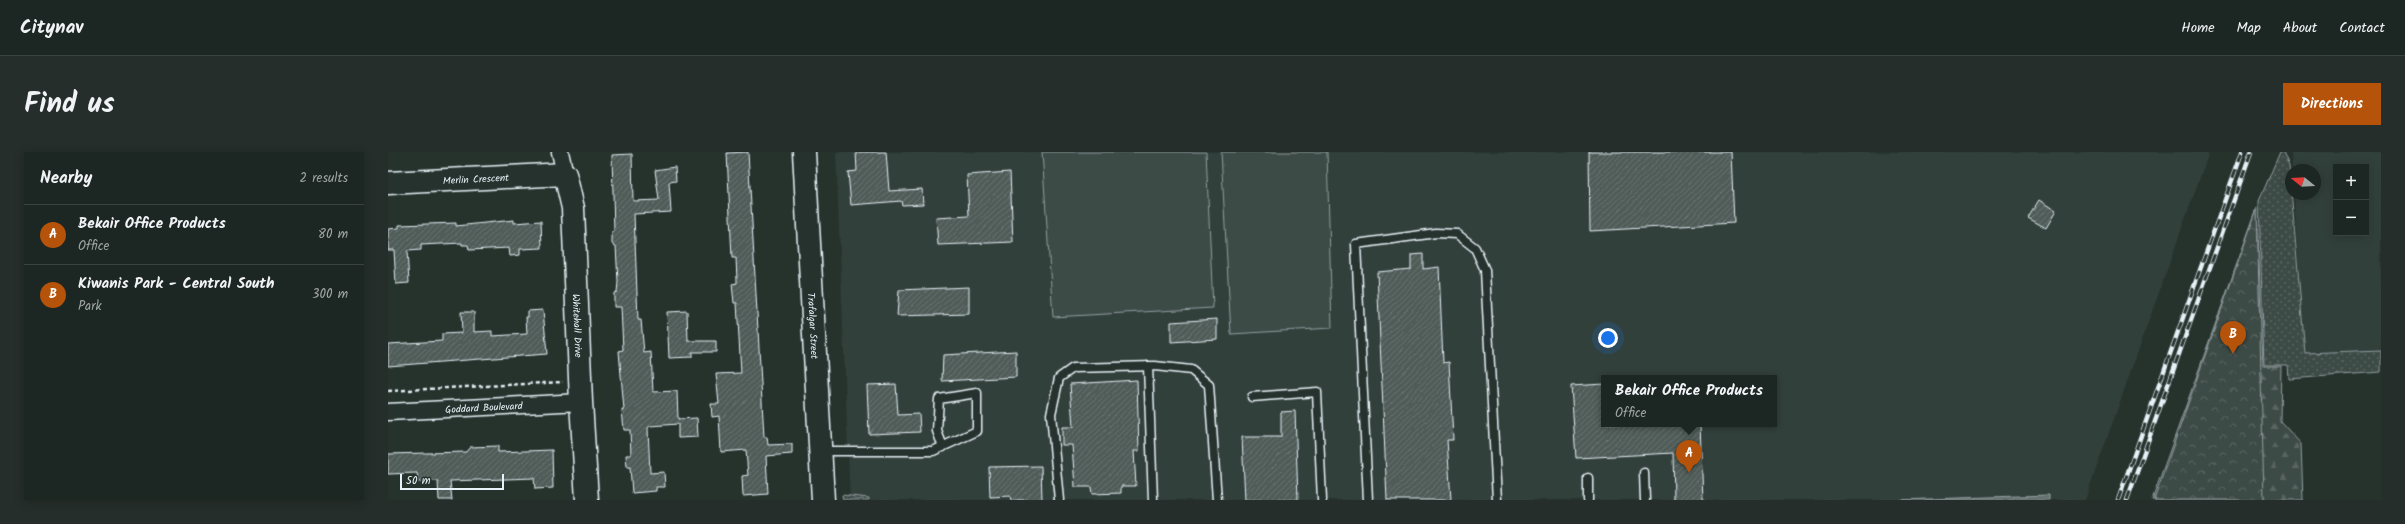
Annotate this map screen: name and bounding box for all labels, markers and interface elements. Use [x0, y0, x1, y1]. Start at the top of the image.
text: Citynav [20, 13, 83, 43]
text: Home [2181, 17, 2215, 39]
text: Map [2237, 17, 2261, 39]
text: About [2283, 17, 2317, 39]
text: Contact [2339, 17, 2385, 39]
text: Find us [24, 82, 115, 127]
button: Directions [2283, 83, 2381, 125]
north arrow [2285, 164, 2321, 200]
map controls [2333, 164, 2369, 236]
button: + [2333, 164, 2369, 200]
text: Nearby [40, 165, 92, 192]
text: 2 results [300, 168, 348, 189]
street label: Merlin Crescent [442, 170, 510, 189]
button: − [2333, 200, 2369, 236]
text: Bekair Office Products [78, 212, 226, 236]
text: A [49, 224, 57, 245]
text: 80 m [318, 224, 348, 245]
text: Office [78, 236, 109, 257]
text: Kiwanis Park - Central South [78, 272, 275, 296]
text: B [49, 284, 57, 305]
text: 300 m [312, 284, 348, 305]
street label: Trafalgar Street [803, 292, 822, 360]
street label: Whitehall Drive [568, 294, 586, 359]
text: Park [78, 296, 102, 317]
pin: B [2220, 321, 2246, 354]
your location [1598, 328, 1618, 348]
popup [1601, 375, 1777, 427]
text: Bekair Office Products [1615, 379, 1763, 403]
street label: Goddard Boulevard [445, 398, 524, 418]
text: Office [1615, 403, 1646, 424]
pin: A [1676, 440, 1702, 473]
scale bar [400, 472, 504, 491]
text: 50 m [406, 472, 431, 490]

